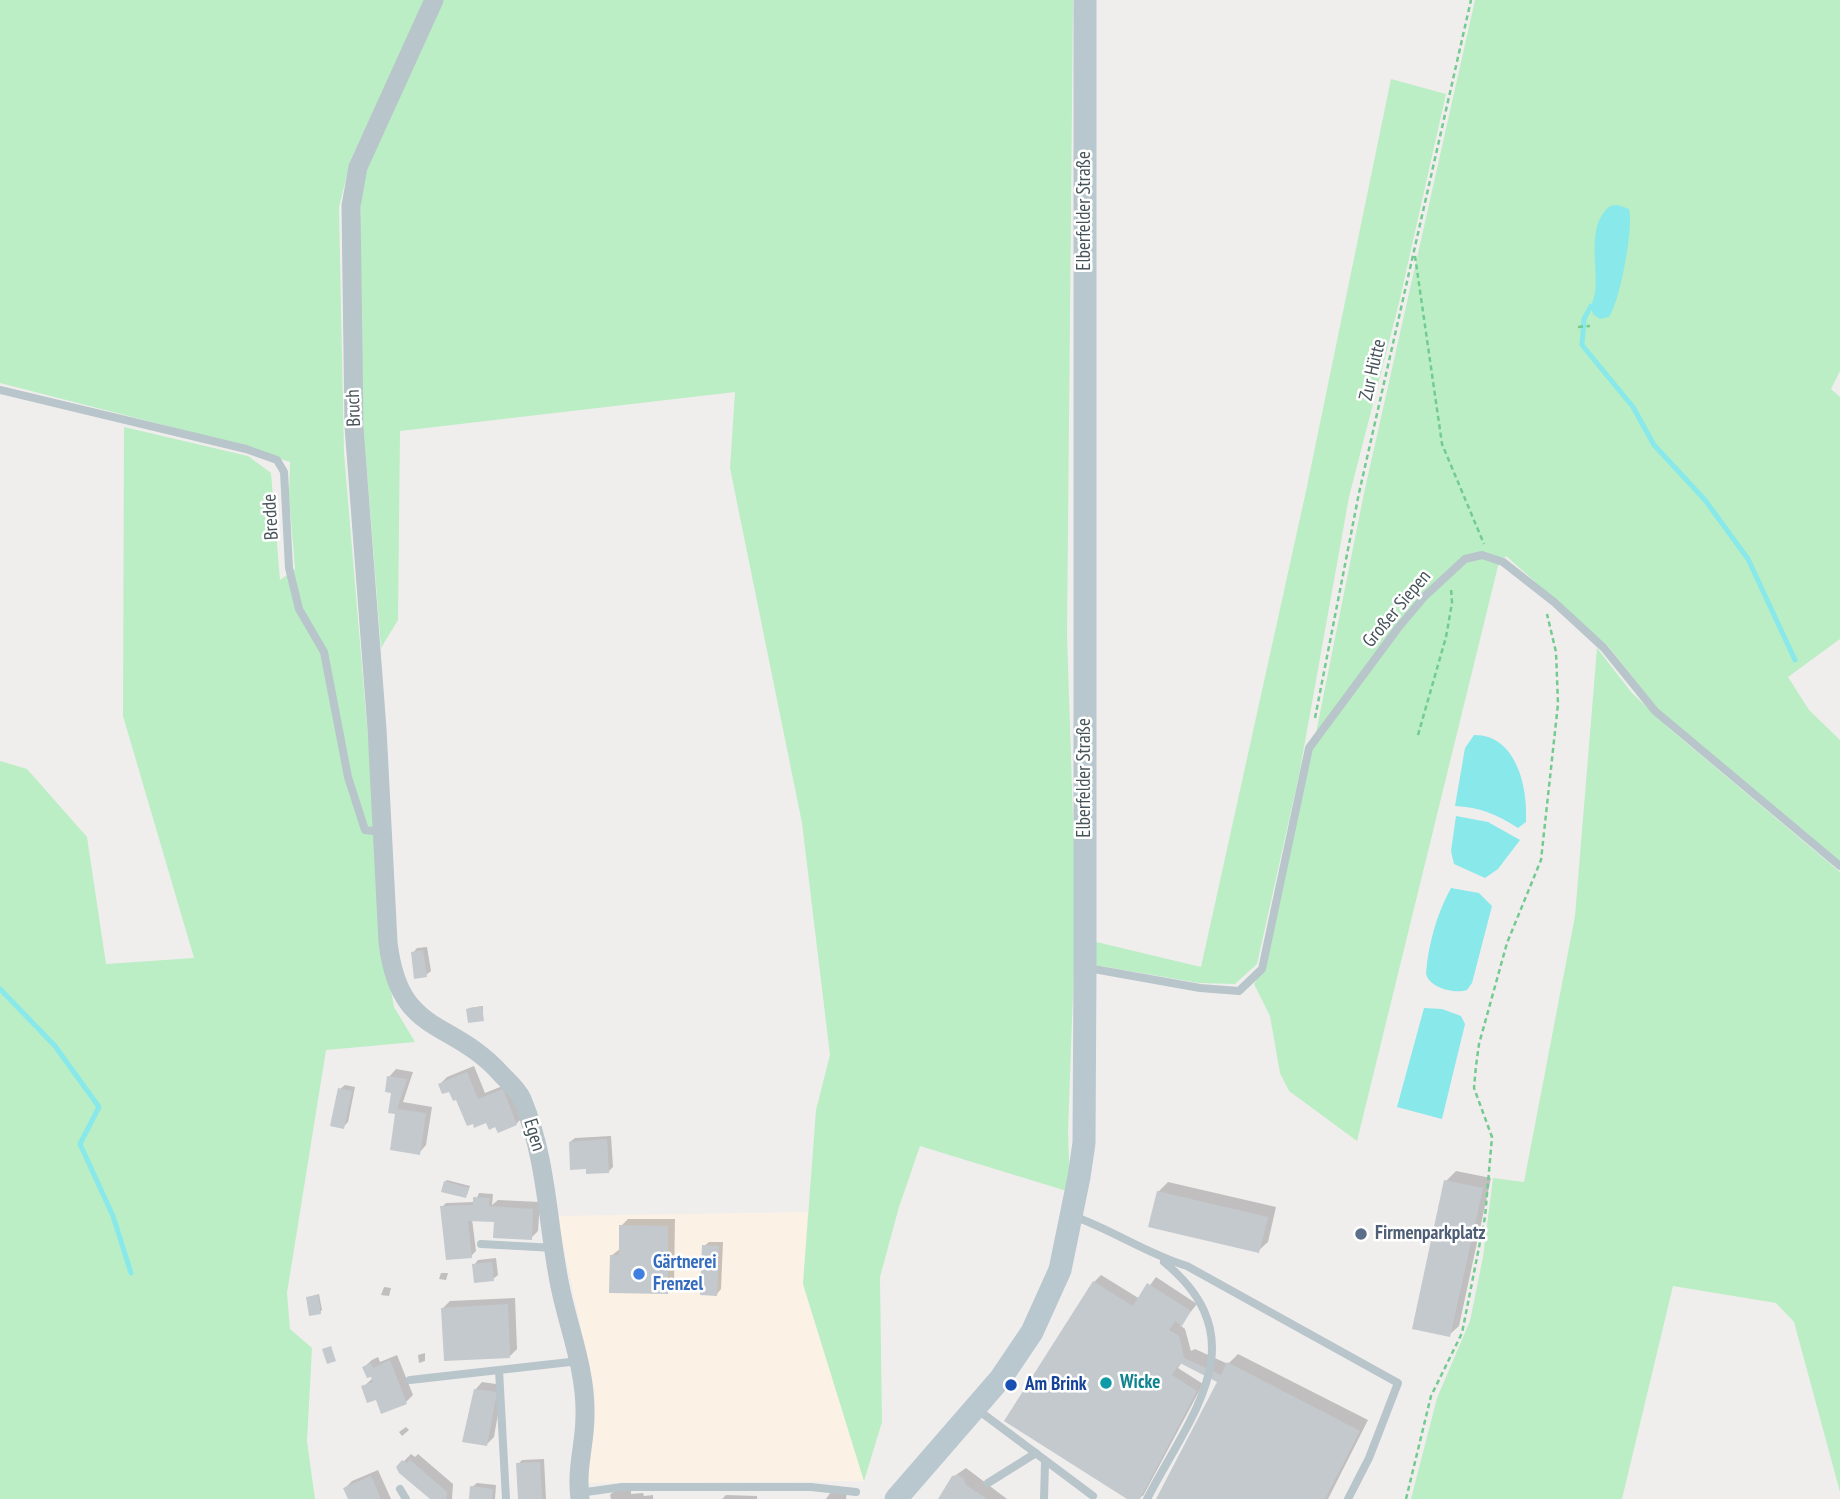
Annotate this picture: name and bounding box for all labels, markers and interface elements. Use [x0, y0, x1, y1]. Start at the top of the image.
street label: Elberfelder Straße [1074, 151, 1096, 271]
street label: Zur Hütte [1355, 337, 1391, 403]
street label: Bruch [342, 389, 366, 427]
street label: Bredde [258, 493, 284, 541]
street label: Großer Siepen [1358, 566, 1436, 652]
street label: Elberfelder Straße [1074, 718, 1096, 838]
street label: Egen [518, 1116, 550, 1154]
place label: Firmenparkplatz [1375, 1223, 1486, 1245]
marker: Firmenparkplatz [1353, 1226, 1369, 1242]
place label: Gärtnerei Frenzel [653, 1252, 717, 1296]
marker: Gärtnerei Frenzel [631, 1266, 647, 1282]
place label: Wicke [1120, 1372, 1160, 1394]
place label: Am Brink [1025, 1374, 1087, 1396]
marker: Wicke [1098, 1375, 1114, 1391]
marker: Am Brink [1003, 1377, 1019, 1393]

